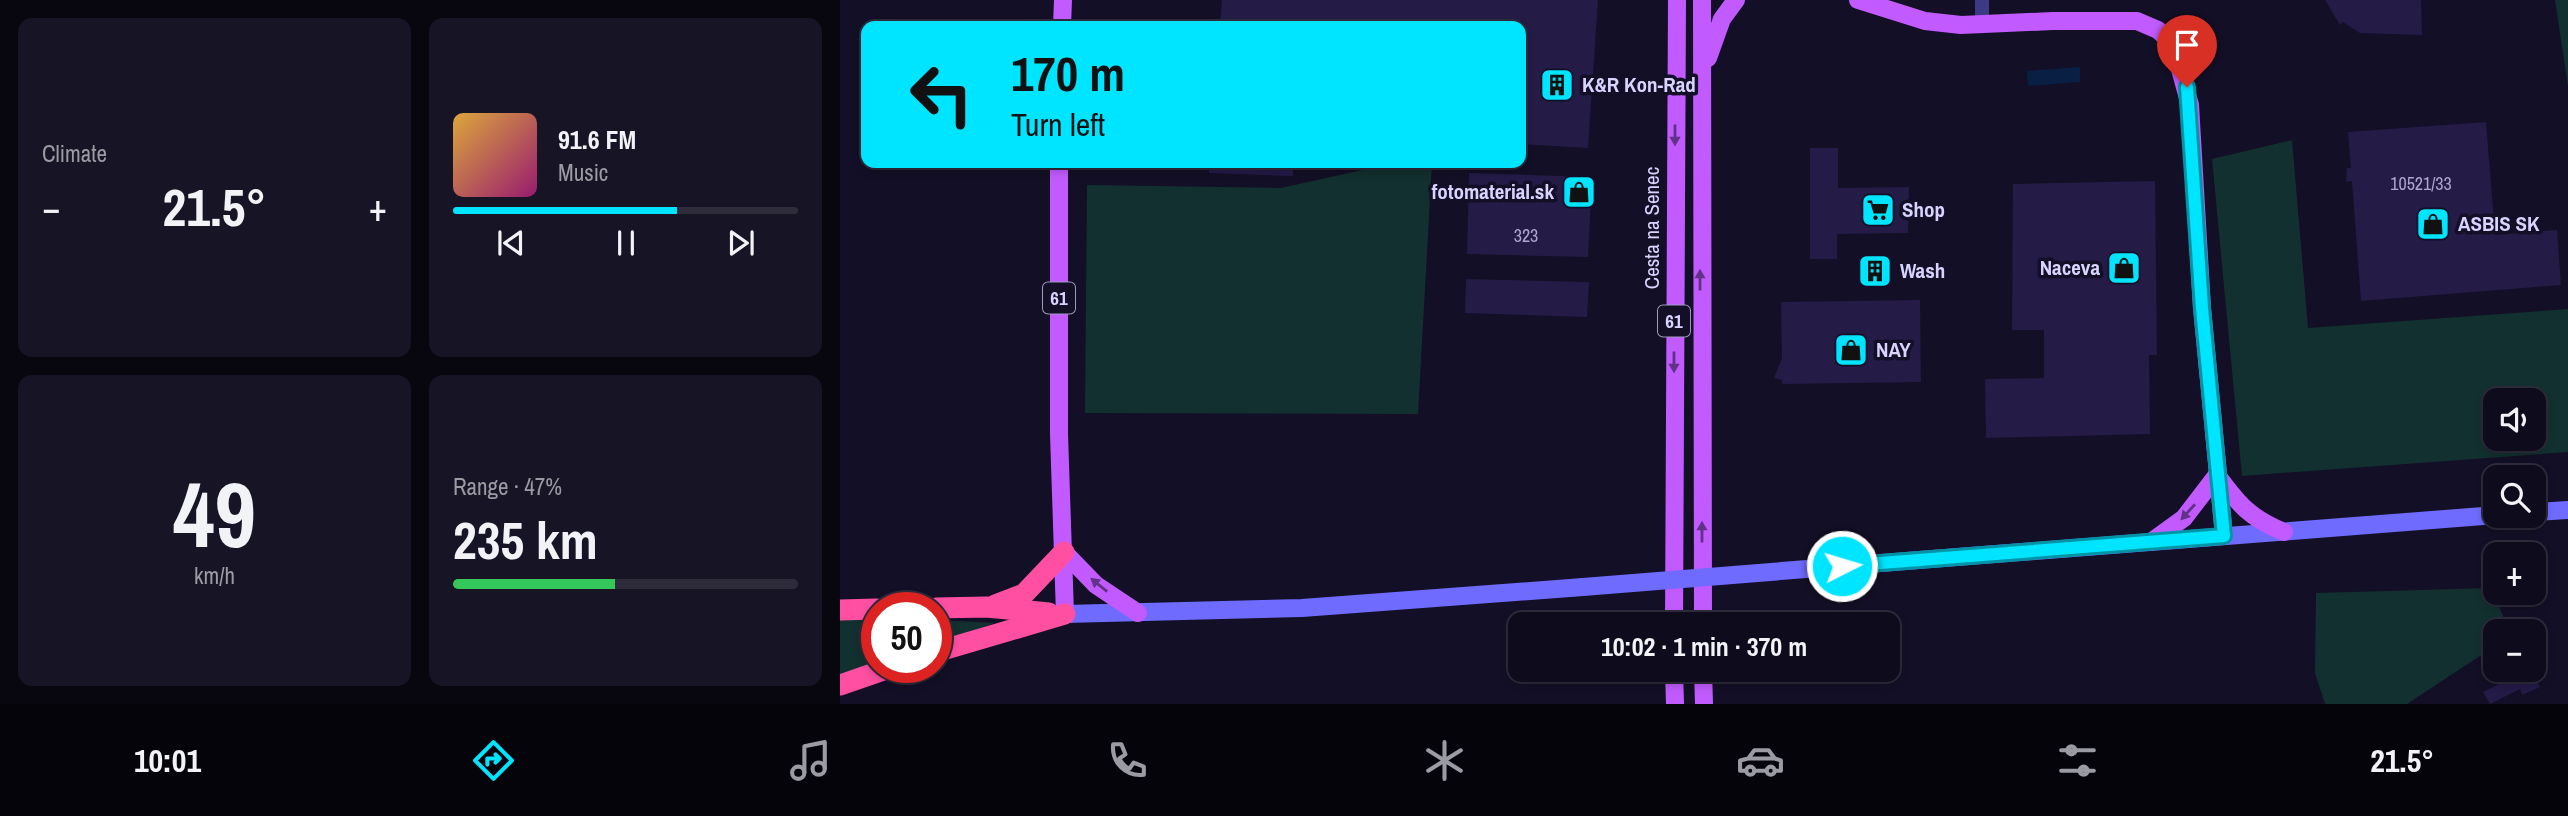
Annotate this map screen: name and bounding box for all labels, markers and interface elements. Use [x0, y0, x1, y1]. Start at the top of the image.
pin [2157, 15, 2217, 87]
icon: arrive [2168, 26, 2206, 64]
text: 170 m [1011, 40, 1125, 106]
icon: left [896, 49, 987, 140]
building icon: K&R Kon-Rad [1538, 66, 1576, 104]
place label: K&R Kon-Rad [1582, 70, 1696, 99]
text: Turn left [1011, 103, 1105, 146]
text: 91.6 FM [558, 122, 636, 157]
one-way arrow [1670, 124, 1681, 146]
text: Climate [42, 138, 107, 169]
text: Music [558, 157, 608, 188]
street label: Cesta na Senec [1637, 167, 1666, 289]
house number: 10521/33 [2390, 171, 2452, 196]
text: 21.5° [163, 172, 266, 242]
shop icon: fotomaterial.sk [1560, 173, 1598, 211]
place label: fotomaterial.sk [1432, 177, 1554, 206]
text: − [42, 182, 60, 233]
text: + [369, 182, 387, 233]
supermarket icon: Shop [1859, 191, 1897, 229]
place label: Shop [1902, 195, 1945, 224]
shop icon: ASBIS SK [2414, 205, 2452, 243]
place label: ASBIS SK [2458, 209, 2540, 238]
house number: 323 [1514, 223, 1538, 248]
icon: previous [492, 224, 530, 262]
icon: pause [607, 224, 645, 262]
icon: next [722, 224, 760, 262]
shop icon: Naceva [2105, 249, 2143, 287]
building icon: Wash [1856, 252, 1894, 290]
place label: Naceva [2040, 253, 2100, 282]
place label: Wash [1900, 256, 1945, 285]
one-way arrow [1694, 269, 1706, 291]
road number: 61 [1043, 282, 1075, 314]
road number: 61 [1658, 306, 1690, 336]
shop icon: NAY [1832, 331, 1870, 369]
place label: NAY [1876, 335, 1911, 364]
one-way arrow [1668, 351, 1679, 373]
map controls [2483, 388, 2546, 682]
button: sound [2483, 388, 2546, 451]
text: 49 [173, 453, 256, 575]
button: search [2483, 465, 2546, 528]
text: Range · 47% [453, 471, 562, 502]
one-way arrow [2180, 503, 2196, 521]
text: 235 km [453, 505, 598, 575]
one-way arrow [1696, 521, 1708, 543]
position arrow [1805, 529, 1879, 603]
button: + [2483, 542, 2546, 605]
text: km/h [194, 560, 235, 591]
one-way arrow [1090, 578, 1107, 593]
speed limit sign: 50 [861, 592, 952, 683]
button: − [2483, 619, 2546, 682]
text: 10:02 · 1 min · 370 m [1601, 629, 1807, 664]
icon: directions [469, 736, 518, 785]
icon: music [786, 736, 835, 785]
icon: phone [1103, 736, 1152, 785]
icon: climate [1420, 736, 1469, 785]
icon: car [1736, 736, 1785, 785]
icon: filters [2053, 736, 2102, 785]
text: 10:01 [134, 739, 201, 782]
text: 21.5° [2370, 739, 2434, 782]

